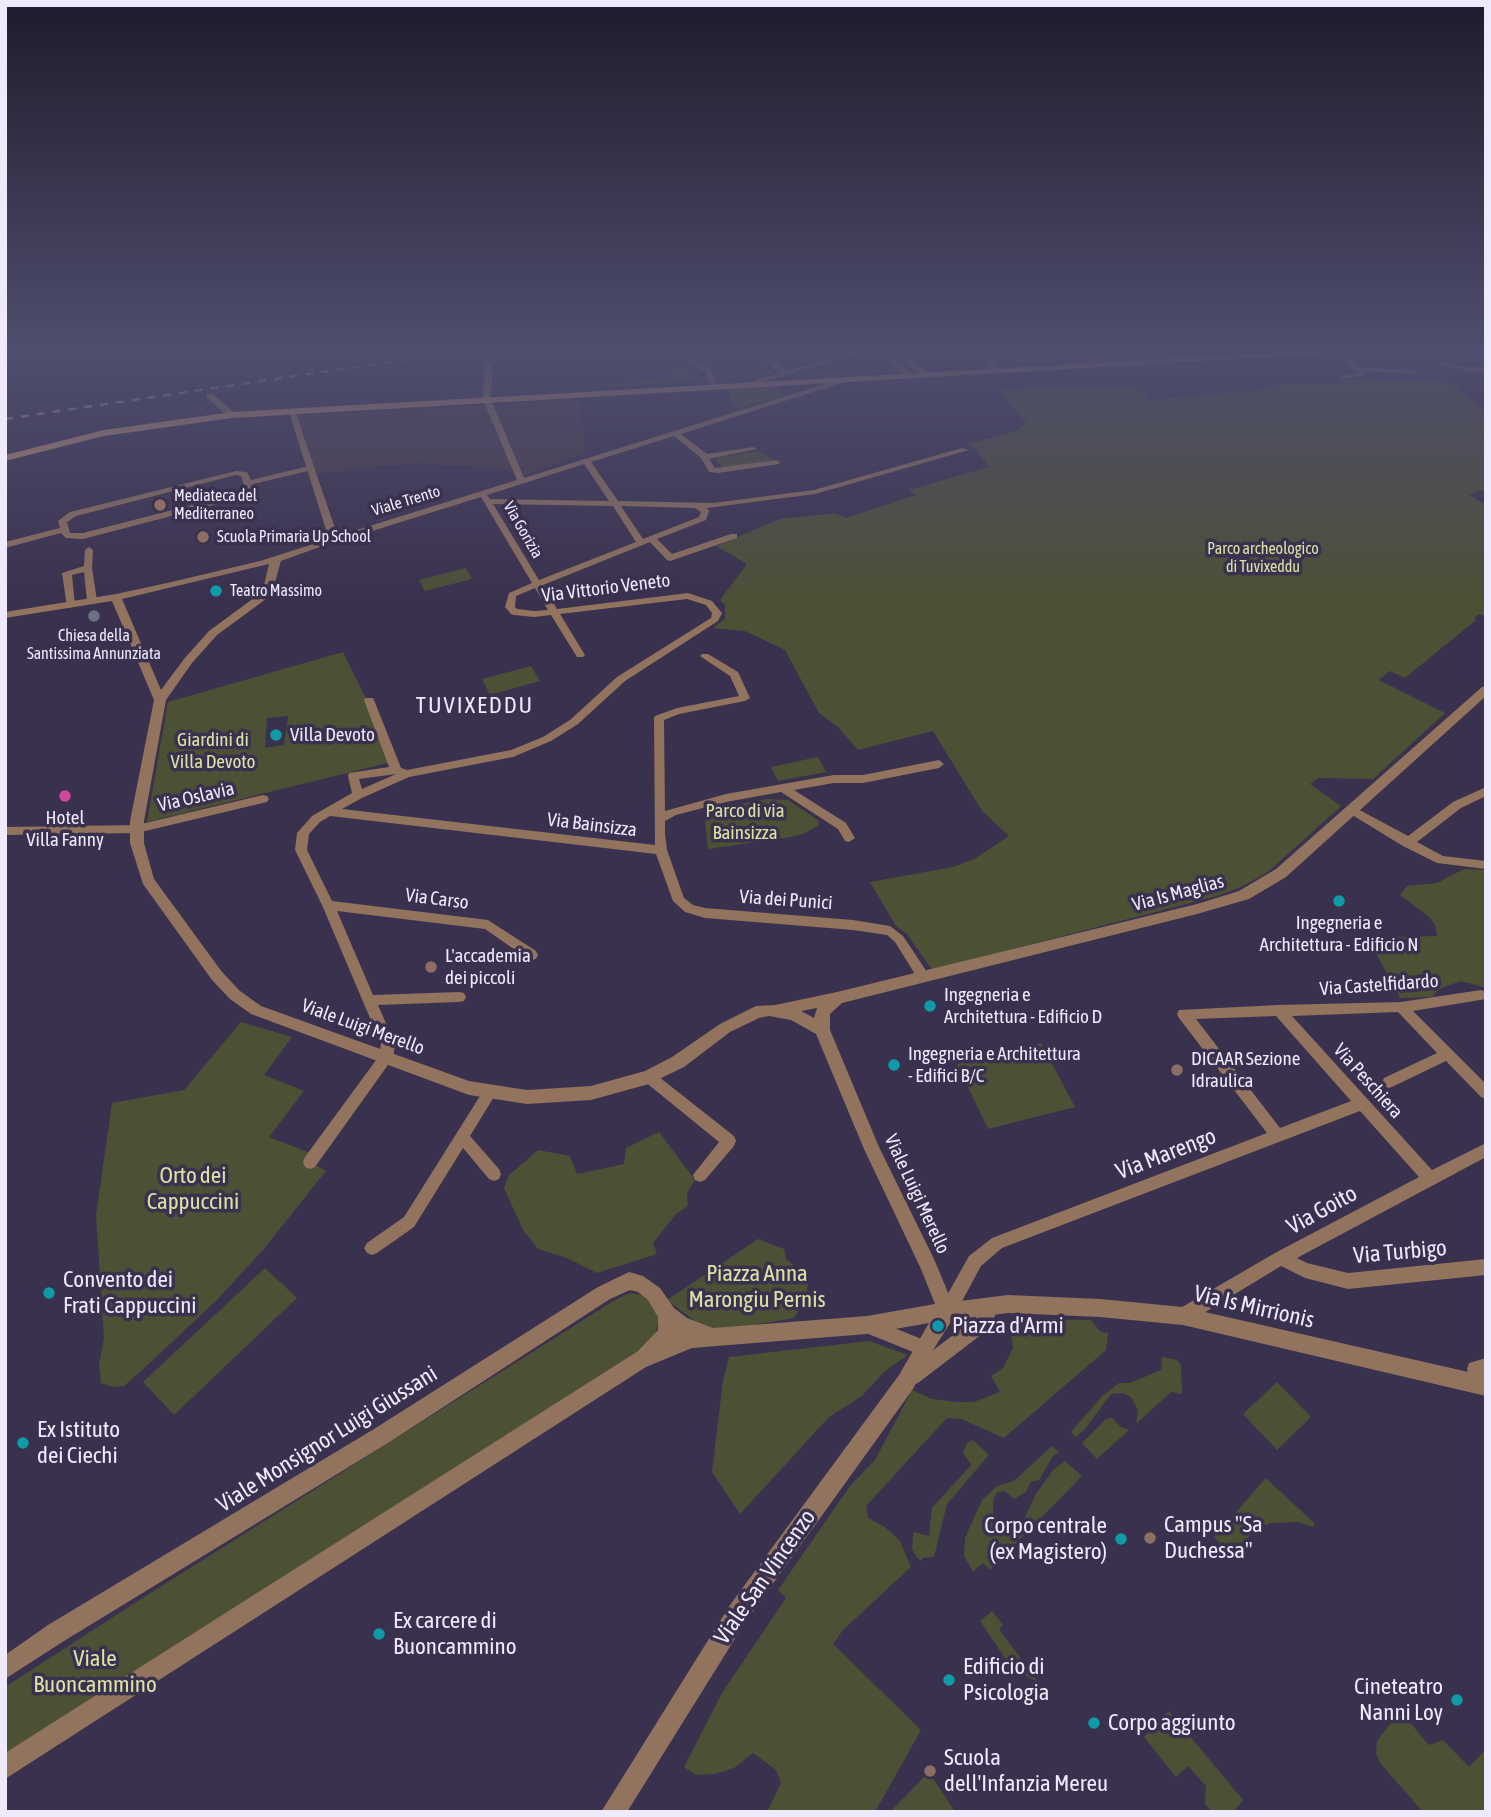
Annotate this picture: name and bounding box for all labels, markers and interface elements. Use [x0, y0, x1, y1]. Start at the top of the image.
street label: Viale Trento [370, 482, 442, 520]
place label: Mediateca del Mediterraneo [174, 486, 257, 524]
marker: Mediateca del Mediterraneo [152, 497, 168, 513]
street label: Via Gorizia [499, 498, 547, 562]
place label: Scuola Primaria Up School [217, 527, 371, 547]
marker: Scuola Primaria Up School [195, 529, 211, 545]
park label: Parco archeologico di Tuvixeddu [1207, 539, 1319, 577]
street label: Via Vittorio Veneto [540, 569, 672, 607]
place label: Teatro Massimo [230, 581, 322, 601]
marker: Teatro Massimo [208, 583, 224, 599]
marker: Chiesa della Santissima Annunziata [86, 608, 102, 624]
place label: Chiesa della Santissima Annunziata [27, 626, 161, 664]
district label: TUVIXEDDU [417, 692, 533, 720]
place label: Villa Devoto [290, 724, 375, 746]
marker: Villa Devoto [268, 727, 284, 743]
park label: Giardini di Villa Devoto [170, 729, 256, 773]
street label: Via Oslavia [156, 777, 236, 817]
marker: Hotel Villa Fanny [57, 788, 73, 804]
park label: Parco di via Bainsizza [706, 800, 784, 844]
place label: Hotel Villa Fanny [26, 807, 104, 851]
street label: Via Bainsizza [546, 808, 638, 842]
street label: Via Is Maglias [1130, 870, 1226, 916]
street label: Via Carso [404, 884, 470, 914]
street label: Via dei Punici [739, 885, 833, 915]
marker: Ingegneria e Architettura - Edificio N [1331, 893, 1347, 909]
place label: Ingegneria e Architettura - Edificio N [1260, 912, 1418, 956]
place label: L'accademia dei piccoli [445, 945, 531, 989]
marker: L'accademia dei piccoli [423, 959, 439, 975]
street label: Via Castelfidardo [1319, 969, 1439, 1001]
place label: Ingegneria e Architettura - Edificio D [944, 984, 1102, 1028]
street label: Viale Luigi Merello [298, 994, 428, 1060]
marker: Ingegneria e Architettura - Edificio D [922, 998, 938, 1014]
street label: Via Peschiera [1328, 1039, 1408, 1123]
place label: Ingegneria e Architettura - Edifici B/C [908, 1043, 1081, 1087]
place label: DICAAR Sezione Idraulica [1191, 1048, 1300, 1092]
marker: Ingegneria e Architettura - Edifici B/C [886, 1057, 902, 1073]
marker: DICAAR Sezione Idraulica [1169, 1062, 1185, 1078]
street label: Via Marengo [1112, 1122, 1220, 1186]
street label: Viale Luigi Merello [879, 1131, 955, 1257]
park label: Orto dei Cappuccini [147, 1162, 239, 1216]
street label: Via Goito [1282, 1180, 1362, 1240]
street label: Via Turbigo [1352, 1234, 1448, 1270]
park label: Piazza Anna Marongiu Pernis [688, 1260, 826, 1314]
place label: Convento dei Frati Cappuccini [63, 1266, 197, 1320]
street label: Via Is Mirrionis [1191, 1280, 1317, 1334]
marker: Convento dei Frati Cappuccini [41, 1285, 57, 1301]
place label: Piazza d'Armi [952, 1312, 1064, 1340]
marker: Piazza d'Armi [930, 1318, 946, 1334]
street label: Viale Monsignor Luigi Giussani [212, 1360, 442, 1518]
place label: Ex Istituto dei Ciechi [37, 1416, 120, 1470]
marker: Ex Istituto dei Ciechi [15, 1435, 31, 1451]
street label: Viale San Vincenzo [708, 1504, 822, 1650]
place label: Campus "Sa Duchessa" [1164, 1511, 1263, 1565]
place label: Corpo centrale (ex Magistero) [984, 1512, 1107, 1566]
marker: Campus "Sa Duchessa" [1142, 1530, 1158, 1546]
marker: Corpo centrale (ex Magistero) [1113, 1531, 1129, 1547]
place label: Ex carcere di Buoncammino [393, 1607, 517, 1661]
marker: Ex carcere di Buoncammino [371, 1626, 387, 1642]
park label: Viale Buoncammino [33, 1645, 157, 1699]
place label: Edificio di Psicologia [963, 1653, 1050, 1707]
marker: Edificio di Psicologia [941, 1672, 957, 1688]
place label: Cineteatro Nanni Loy [1354, 1673, 1443, 1727]
marker: Cineteatro Nanni Loy [1449, 1692, 1465, 1708]
place label: Corpo aggiunto [1108, 1709, 1236, 1737]
marker: Corpo aggiunto [1086, 1715, 1102, 1731]
place label: Scuola dell'Infanzia Mereu [944, 1744, 1108, 1798]
marker: Scuola dell'Infanzia Mereu [922, 1763, 938, 1779]

